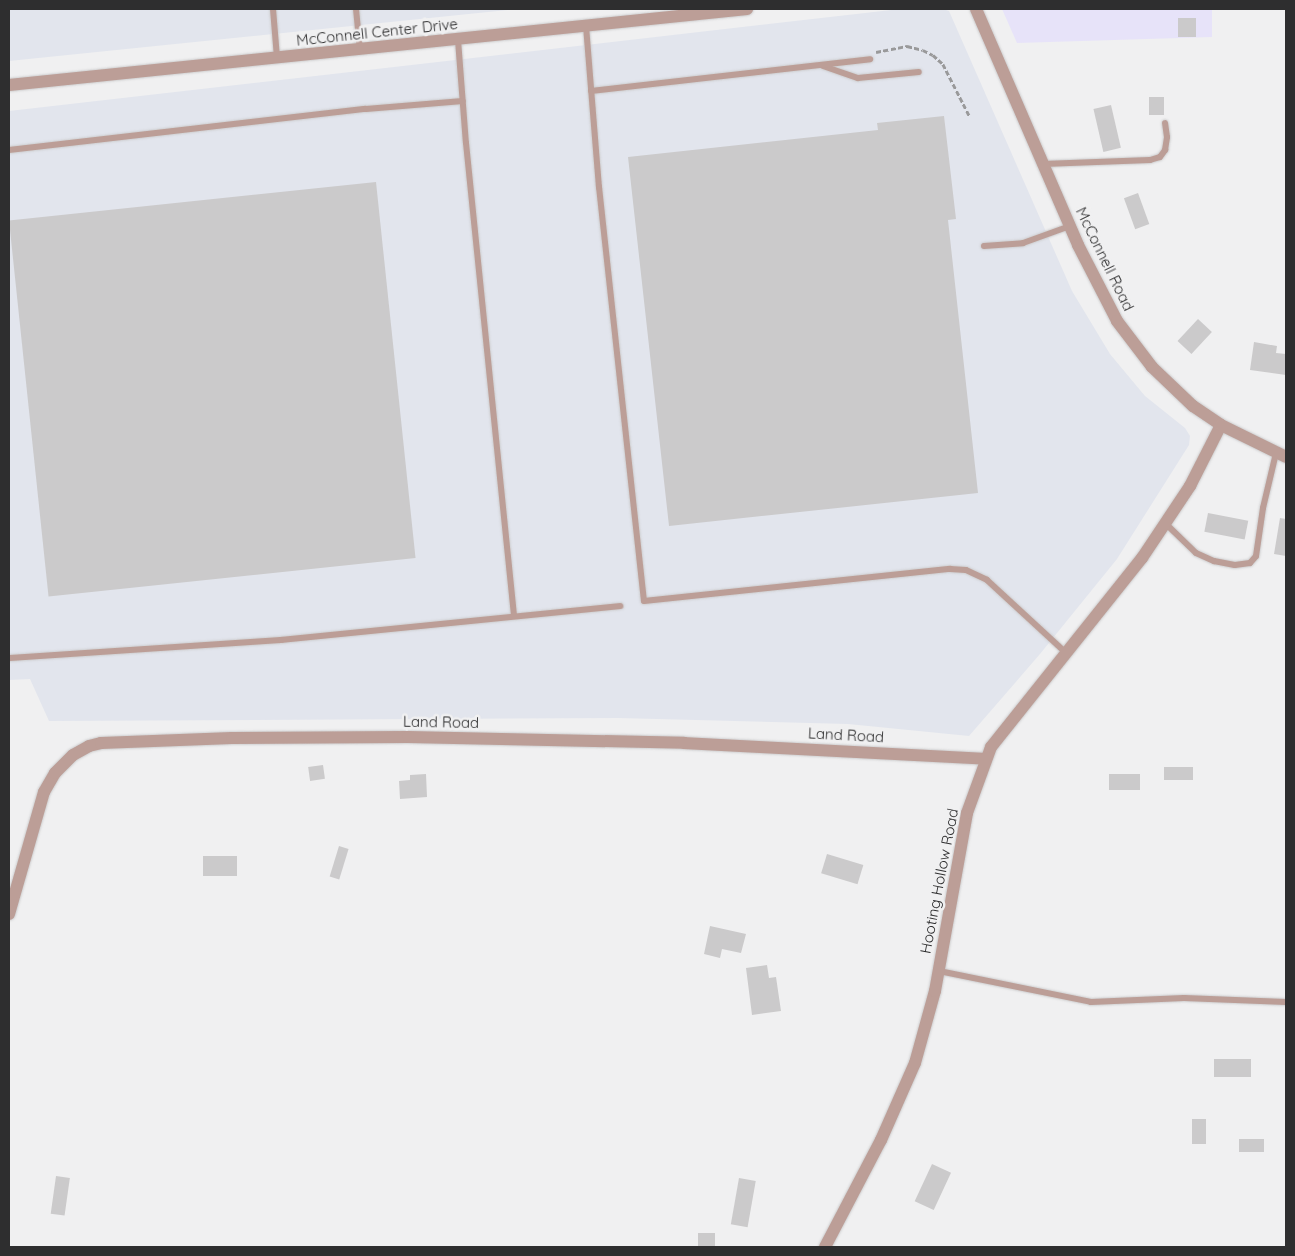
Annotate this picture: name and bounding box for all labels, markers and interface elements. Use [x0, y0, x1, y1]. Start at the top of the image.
street label: McConnell Center Drive [295, 15, 459, 49]
street label: McConnell Road [1072, 204, 1138, 314]
street label: Land Road [403, 712, 479, 732]
street label: Land Road [808, 724, 884, 746]
street label: Hooting Hollow Road [916, 807, 962, 955]

